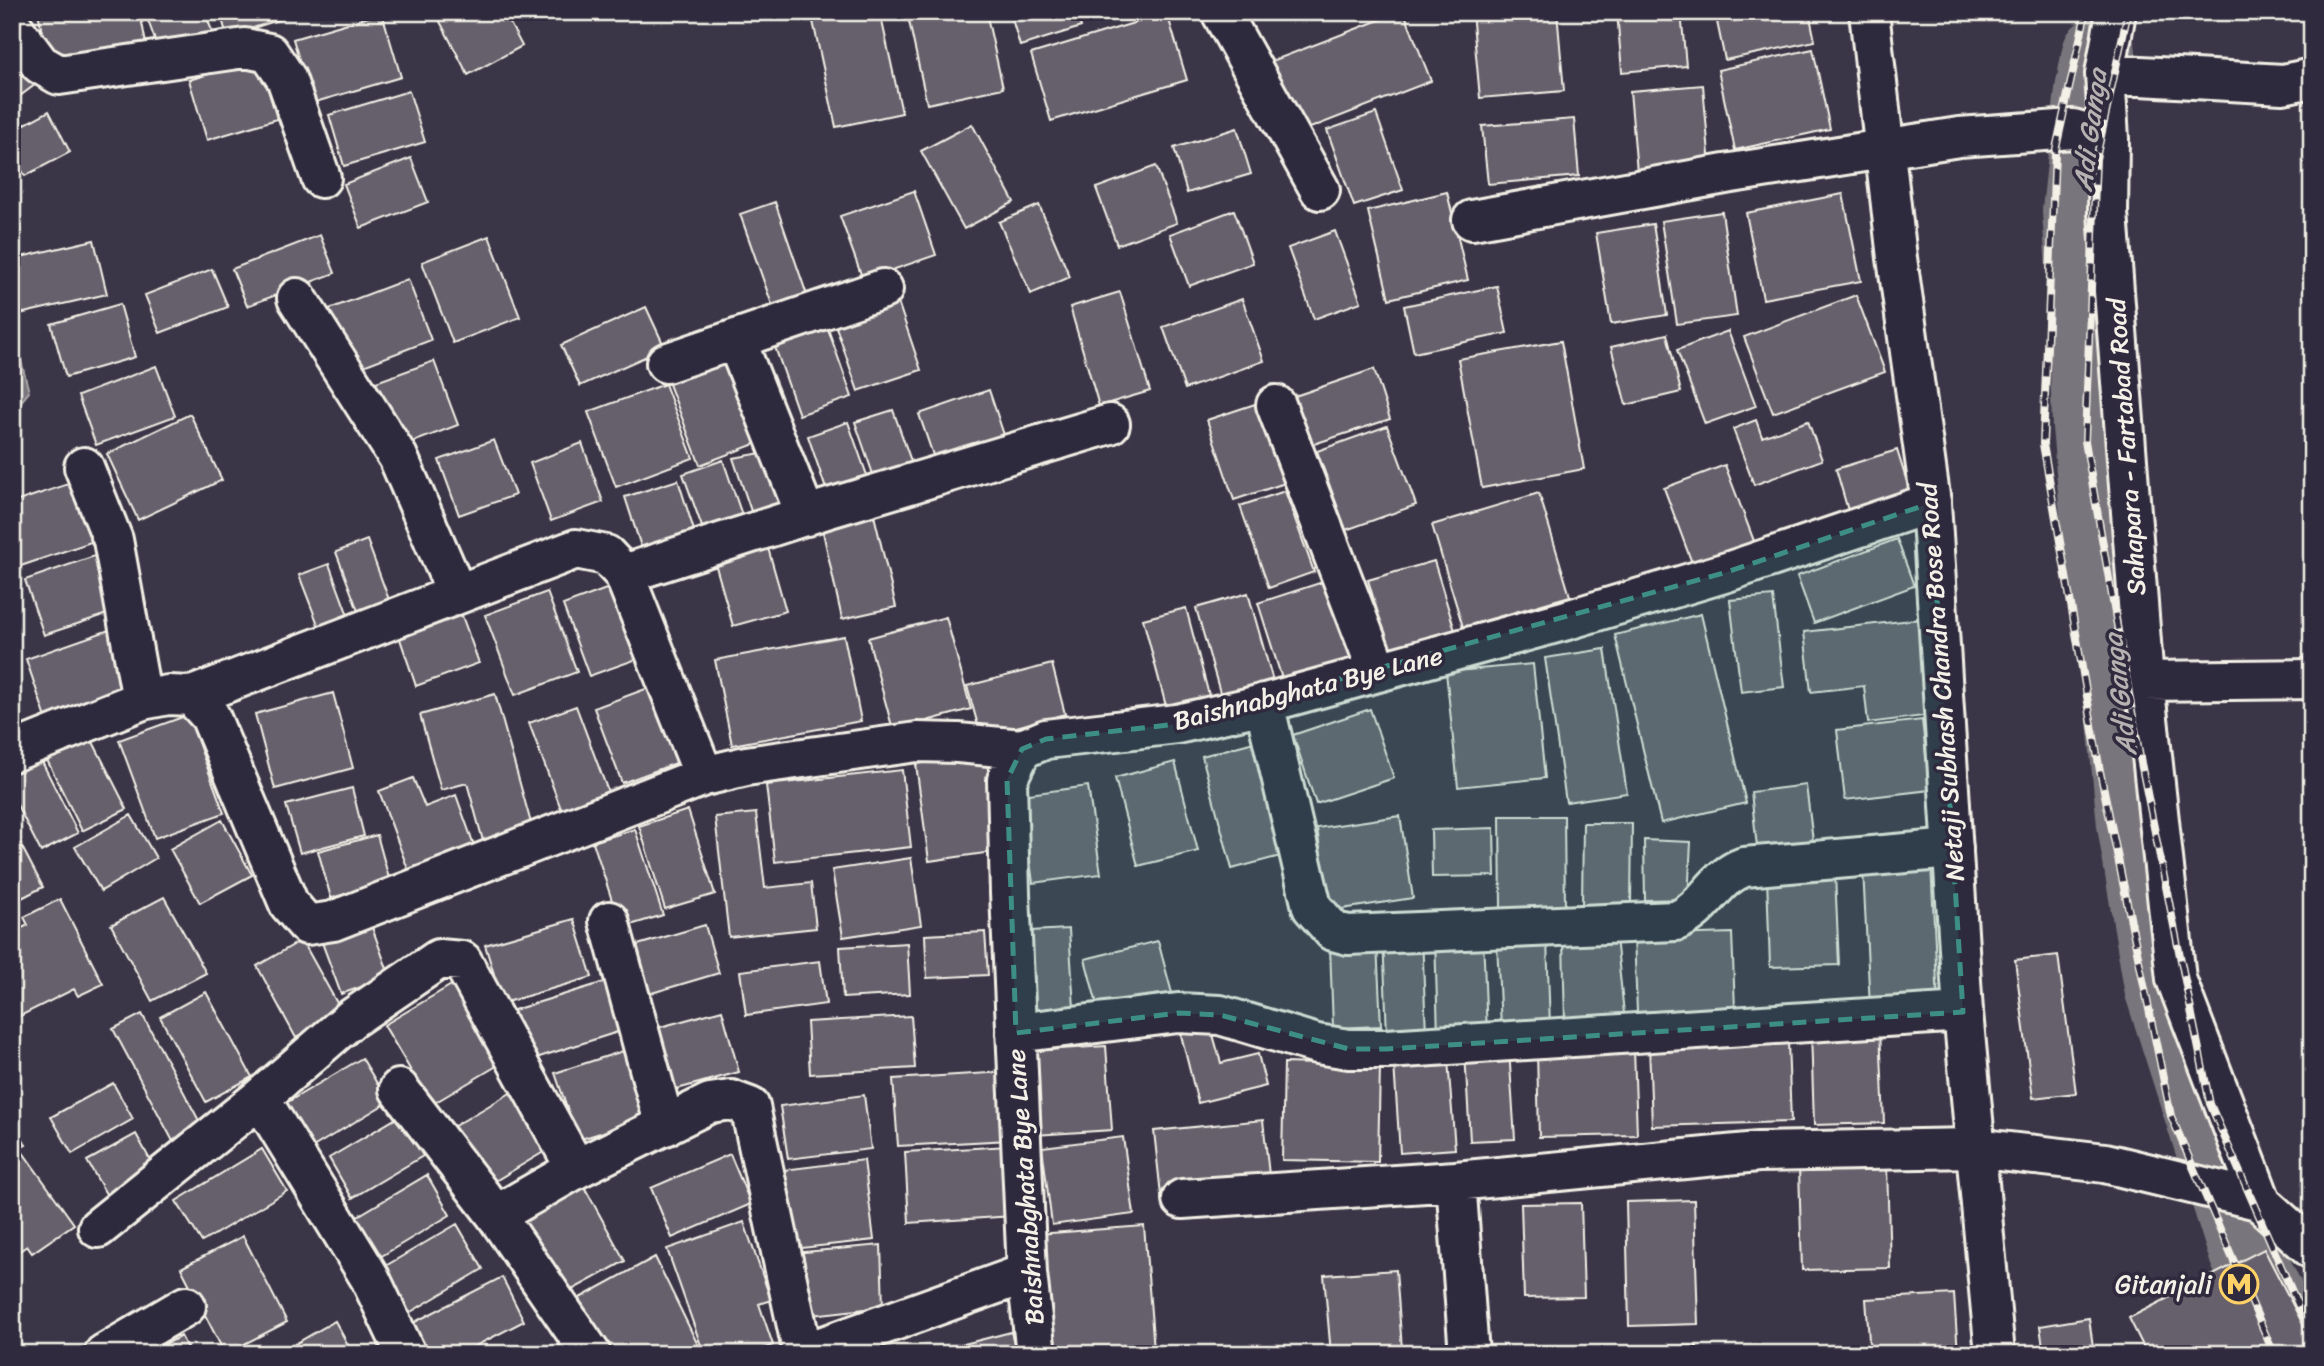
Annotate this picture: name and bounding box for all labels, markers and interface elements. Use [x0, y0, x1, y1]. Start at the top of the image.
water label: Adi Ganga [2058, 63, 2122, 195]
street label: Sahapara - Fartabad Road [2093, 295, 2159, 597]
street label: Netaji Subhash Chandra Bose Road [1904, 479, 1978, 883]
water label: Adi Ganga [2087, 628, 2151, 760]
street label: Baishnabghata Bye Lane [1168, 632, 1448, 744]
street label: Baishnabghata Bye Lane [992, 1048, 1058, 1326]
place label: Gitanjali [2115, 1261, 2213, 1307]
metro station icon: Gitanjali [2218, 1263, 2260, 1305]

